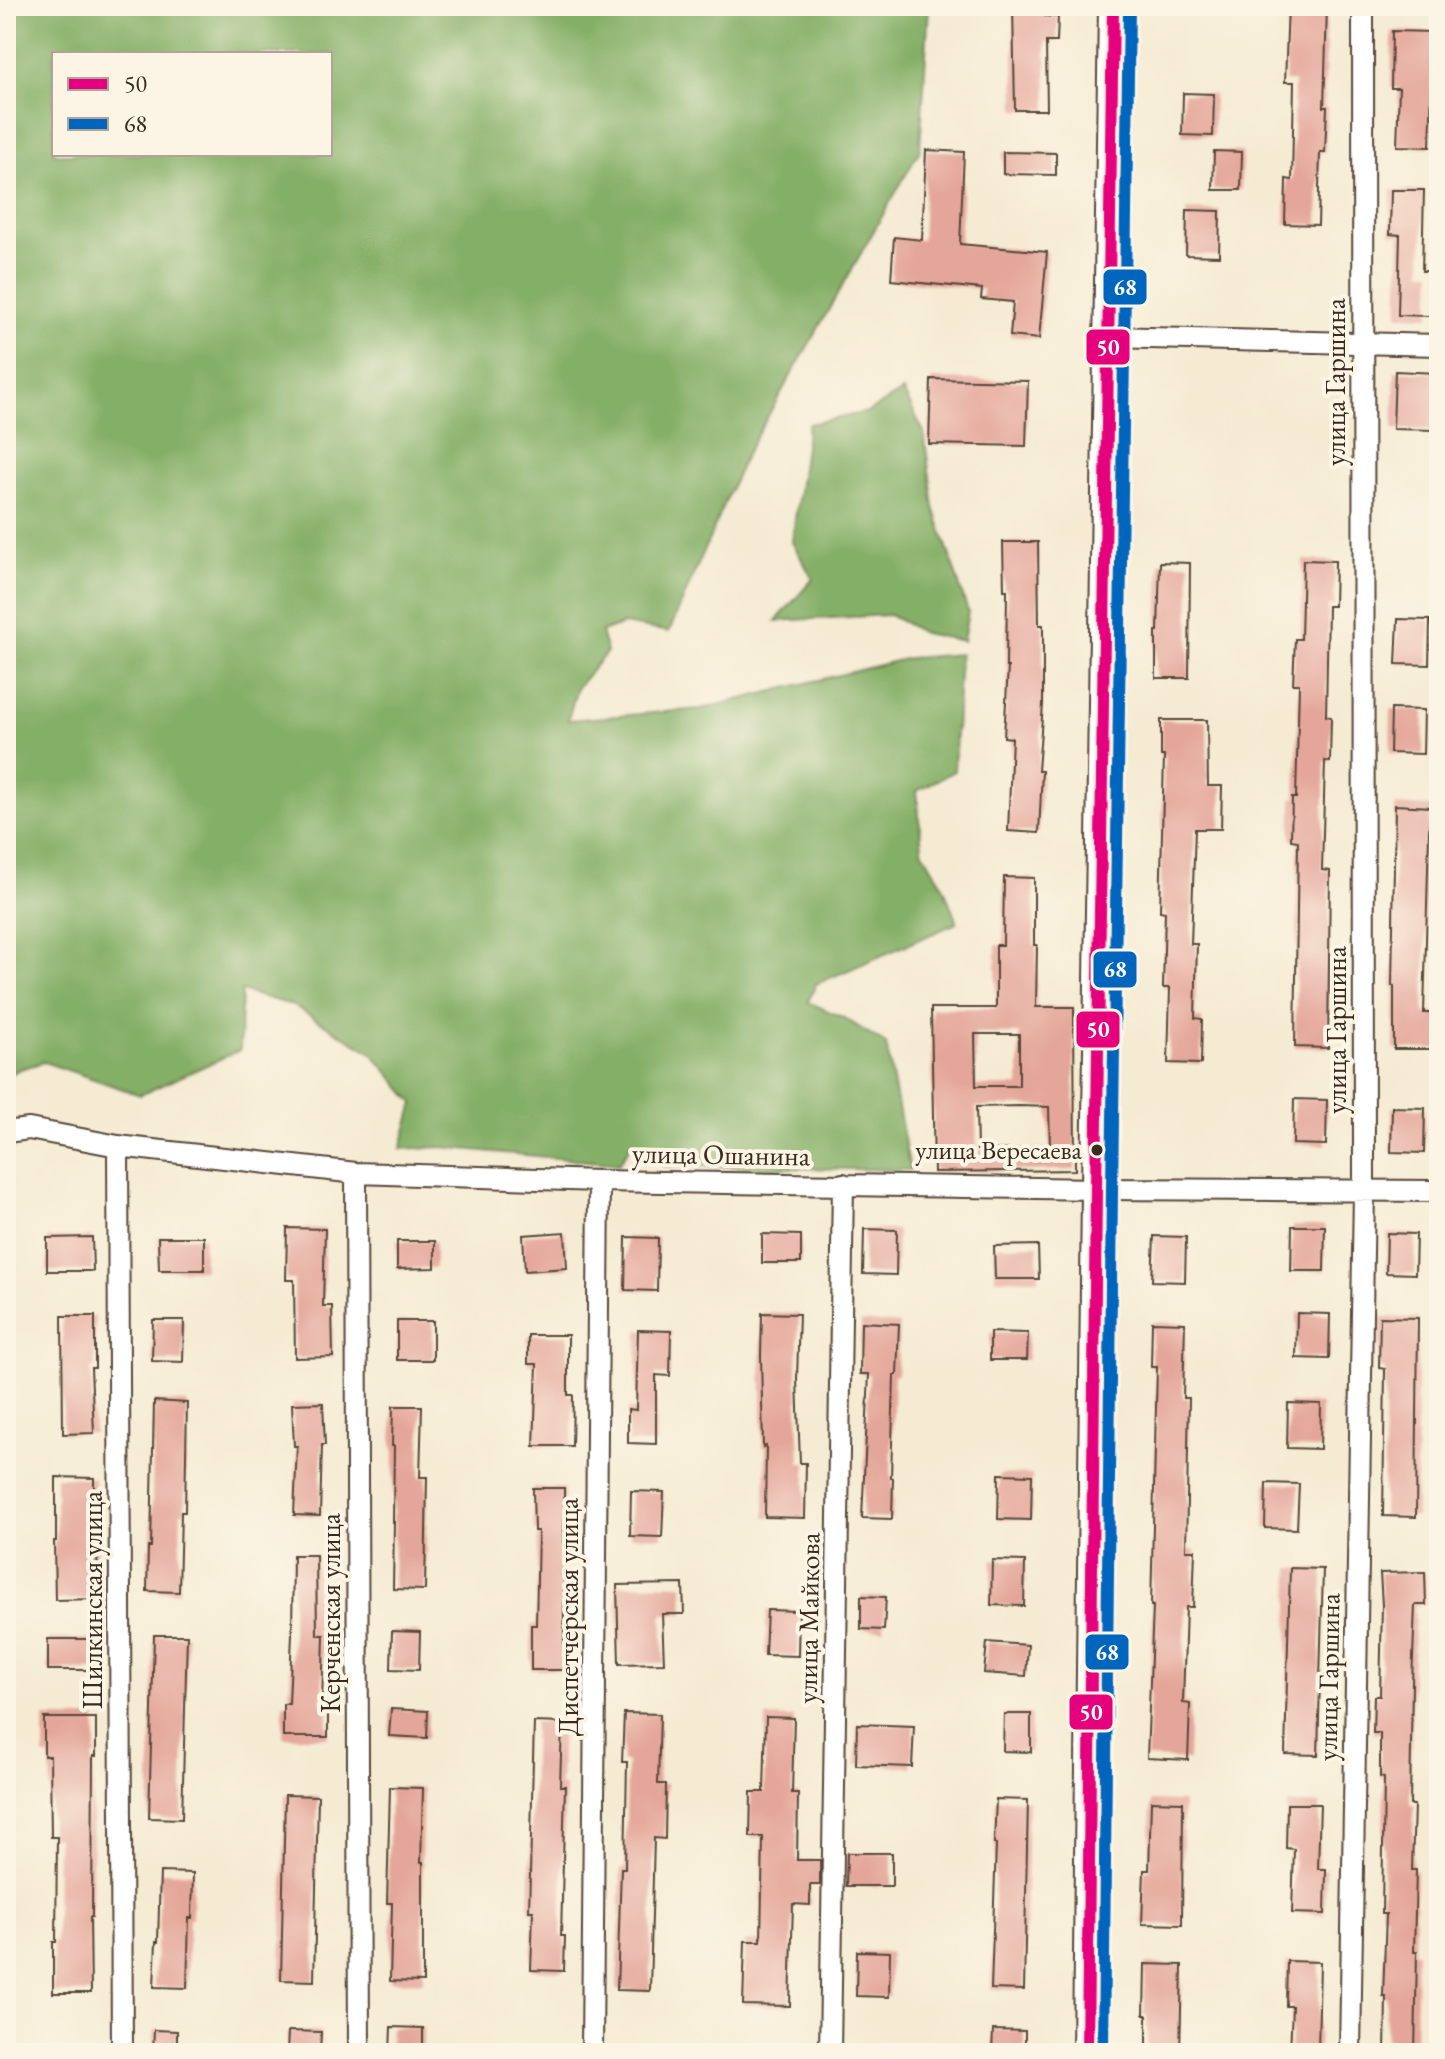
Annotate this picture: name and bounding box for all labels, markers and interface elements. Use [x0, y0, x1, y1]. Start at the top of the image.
legend [52, 52, 332, 156]
text: 50 [124, 68, 147, 99]
text: 68 [124, 108, 147, 139]
line badge: 68 [1102, 268, 1148, 306]
text: 68 [1113, 273, 1137, 302]
street label: улица Гаршина [1317, 297, 1353, 466]
line badge: 50 [1085, 328, 1131, 366]
text: 50 [1096, 333, 1120, 362]
street label: улица Гаршина [1318, 945, 1354, 1114]
line badge: 68 [1092, 950, 1138, 989]
text: 68 [1103, 955, 1127, 984]
line badge: 50 [1075, 1010, 1121, 1049]
text: 50 [1086, 1015, 1110, 1044]
place label: улица Вересаева [915, 1133, 1083, 1167]
street label: улица Ошанина [632, 1134, 811, 1174]
marker: улица Вересаева [1089, 1142, 1105, 1158]
street label: Шилкинская улица [74, 1490, 110, 1709]
street label: Диспетчерская улица [550, 1497, 586, 1736]
street label: Керченская улица [312, 1512, 348, 1713]
street label: улица Майкова [789, 1531, 828, 1704]
street label: улица Гаршина [1309, 1592, 1347, 1761]
line badge: 68 [1084, 1633, 1130, 1671]
text: 68 [1095, 1638, 1119, 1667]
line badge: 50 [1068, 1693, 1114, 1731]
text: 50 [1079, 1698, 1103, 1727]

